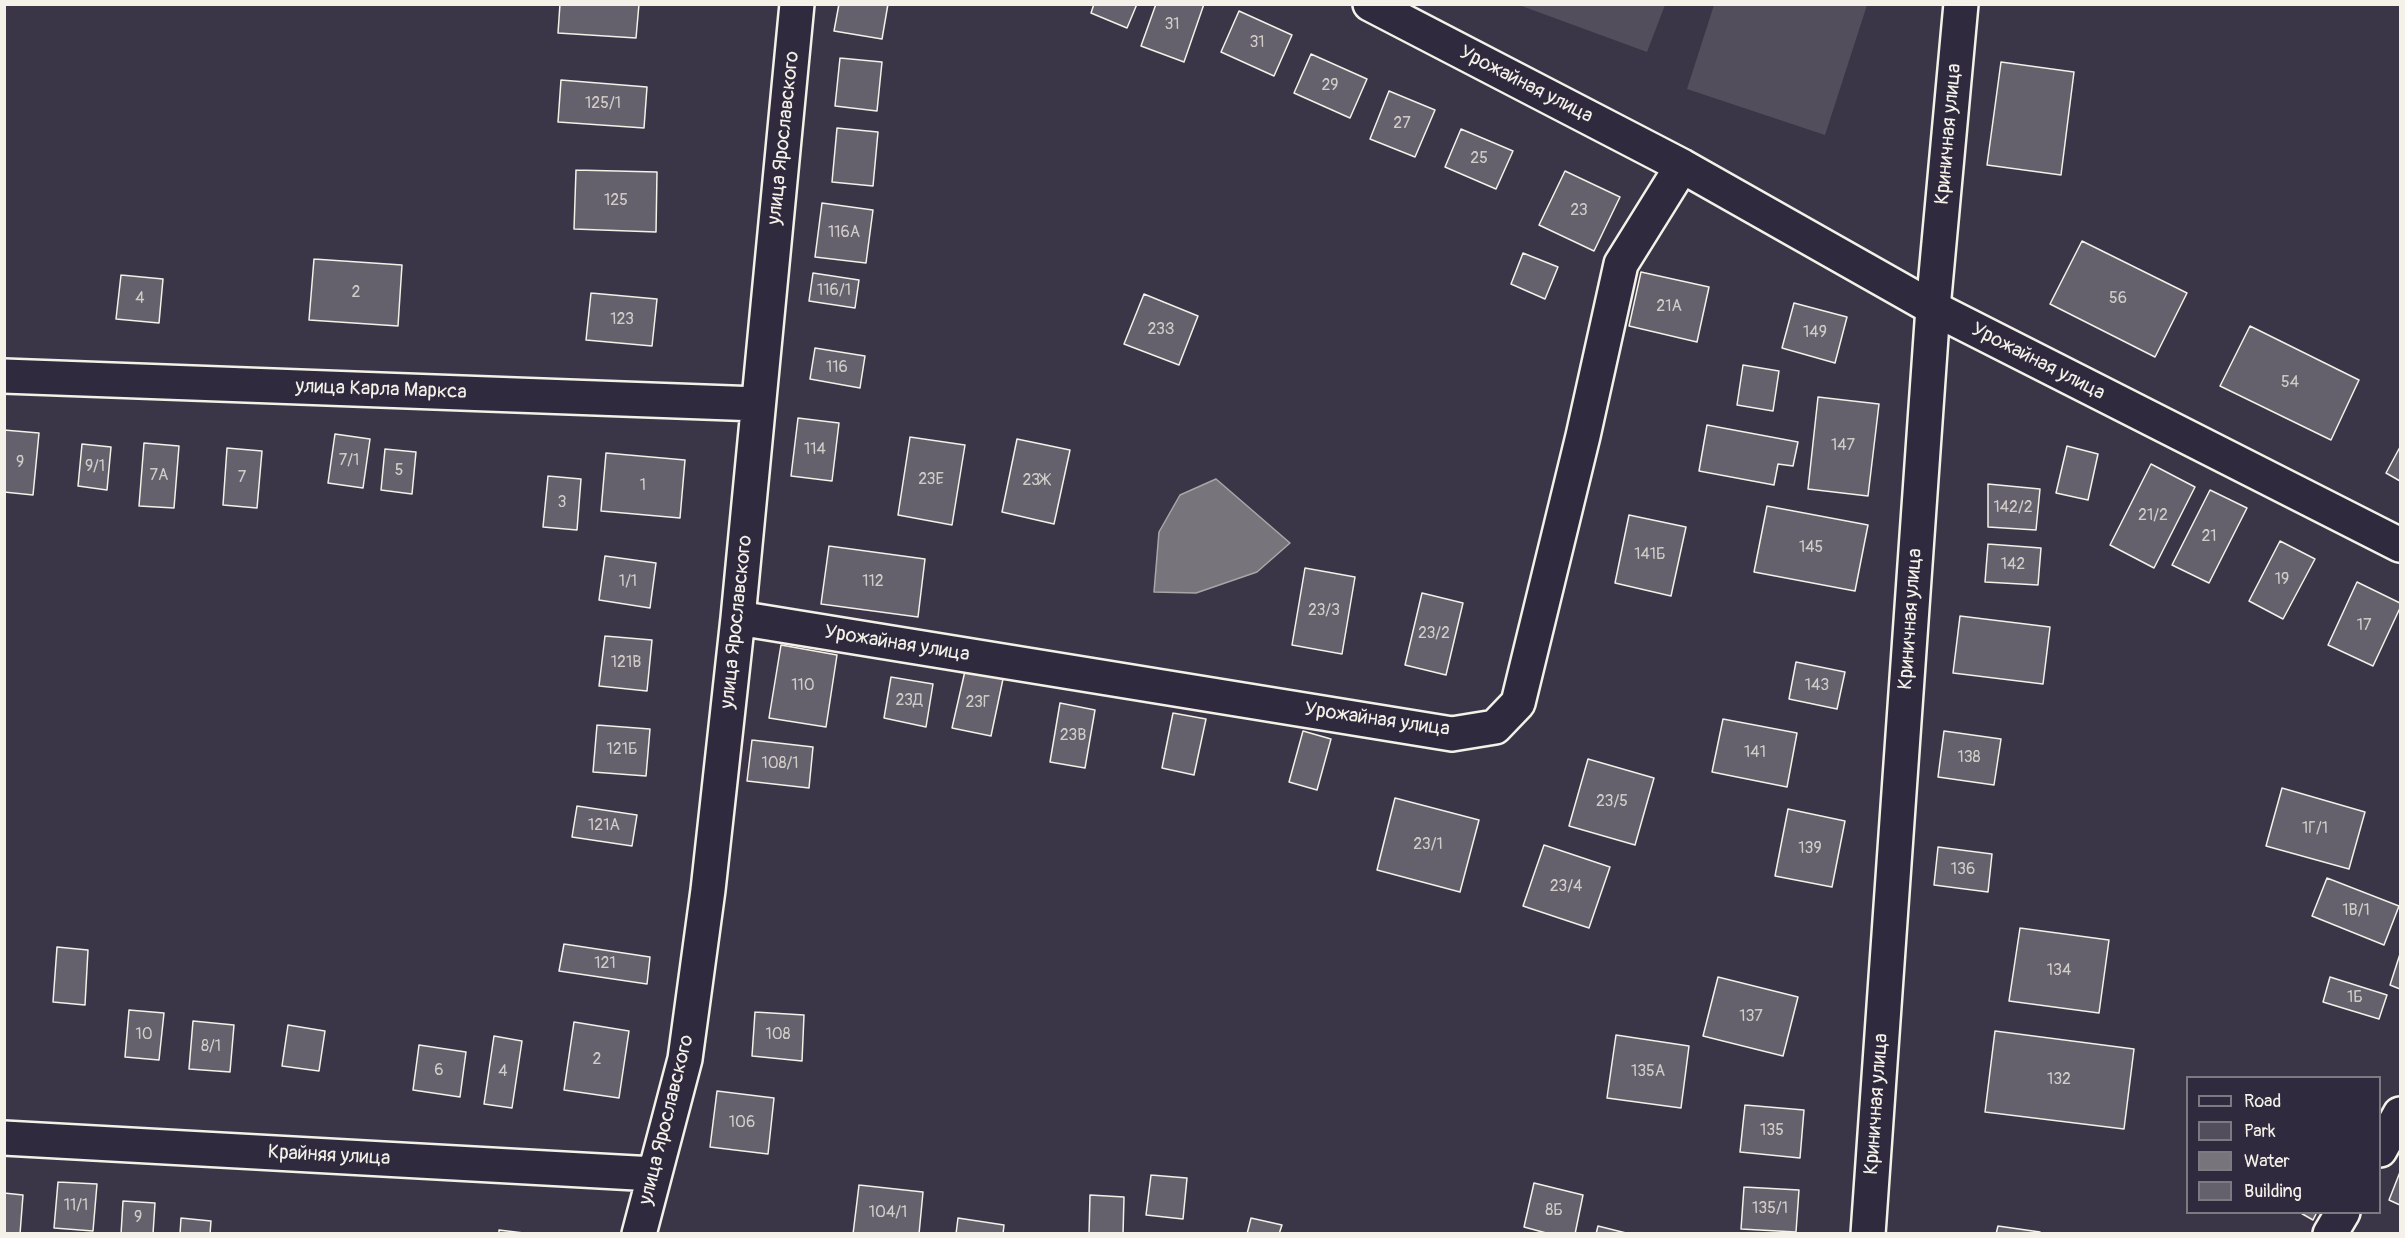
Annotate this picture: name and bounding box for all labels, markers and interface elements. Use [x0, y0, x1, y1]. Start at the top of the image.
house number: 31 [1164, 15, 1180, 35]
house number: 31 [1249, 33, 1265, 53]
street label: Урожайная улица [1455, 41, 1597, 129]
street label: улица Ярославского [763, 50, 805, 226]
street label: Криничная улица [1931, 62, 1967, 206]
house number: 29 [1321, 76, 1339, 96]
house number: 125/1 [585, 94, 621, 114]
house number: 27 [1393, 114, 1411, 134]
house number: 25 [1470, 149, 1488, 169]
house number: 125 [604, 191, 628, 211]
house number: 23 [1570, 201, 1588, 221]
house number: 116А [828, 223, 860, 243]
house number: 116/1 [817, 281, 851, 301]
house number: 2 [352, 283, 360, 303]
house number: 4 [135, 289, 145, 309]
house number: 56 [2109, 289, 2127, 309]
house number: 21А [1656, 297, 1682, 317]
house number: 123 [610, 310, 634, 330]
street label: Урожайная улица [1967, 318, 2109, 406]
house number: 23З [1148, 320, 1174, 340]
house number: 149 [1803, 323, 1827, 343]
house number: 116 [826, 358, 848, 378]
house number: 54 [2281, 373, 2299, 393]
street label: улица Карла Маркса [295, 375, 467, 405]
house number: 147 [1831, 436, 1855, 456]
house number: 114 [804, 440, 826, 460]
house number: 7/1 [339, 451, 359, 471]
house number: 9 [16, 453, 24, 473]
house number: 9/1 [85, 457, 105, 477]
house number: 5 [395, 461, 403, 481]
house number: 7А [150, 466, 168, 486]
house number: 7 [238, 468, 246, 488]
house number: 23Е [918, 470, 944, 490]
house number: 23Ж [1023, 471, 1049, 491]
house number: 1 [640, 476, 646, 496]
house number: 3 [558, 493, 566, 513]
house number: 142/2 [1993, 498, 2033, 518]
house number: 21/2 [2138, 506, 2168, 526]
house number: 21 [2201, 527, 2217, 547]
street label: улица Ярославского [716, 534, 758, 710]
house number: 145 [1799, 538, 1823, 558]
house number: 141Б [1634, 545, 1666, 565]
street label: Криничная улица [1894, 548, 1928, 690]
house number: 142 [2001, 555, 2025, 575]
house number: 19 [2275, 570, 2289, 590]
house number: 1/1 [619, 572, 637, 592]
house number: 112 [862, 572, 884, 592]
house number: 23/3 [1308, 601, 1340, 621]
house number: 17 [2357, 616, 2371, 636]
street label: Урожайная улица [823, 621, 971, 667]
house number: 23/2 [1418, 624, 1450, 644]
house number: 121В [611, 653, 641, 673]
house number: 110 [791, 676, 815, 696]
house number: 143 [1805, 676, 1829, 696]
house number: 23Д [896, 691, 922, 711]
house number: 23Г [965, 693, 991, 713]
street label: Урожайная улица [1303, 698, 1451, 742]
house number: 23В [1060, 726, 1086, 746]
house number: 121Б [606, 740, 638, 760]
house number: 141 [1744, 743, 1766, 763]
house number: 138 [1957, 748, 1981, 768]
house number: 108/1 [761, 754, 799, 774]
house number: 23/5 [1596, 792, 1628, 812]
house number: 121А [588, 816, 620, 836]
house number: 1Г/1 [2302, 819, 2328, 839]
house number: 23/1 [1413, 835, 1443, 855]
house number: 139 [1798, 839, 1822, 859]
house number: 136 [1951, 860, 1975, 880]
house number: 23/4 [1550, 877, 1582, 897]
house number: 1В/1 [2342, 901, 2370, 921]
house number: 121 [594, 954, 616, 974]
house number: 134 [2047, 961, 2071, 981]
house number: 1Б [2347, 988, 2363, 1008]
house number: 137 [1739, 1007, 1763, 1027]
house number: 10 [135, 1025, 153, 1045]
house number: 108 [765, 1025, 791, 1045]
street label: улица Ярославского [634, 1032, 700, 1208]
street label: Криничная улица [1860, 1033, 1894, 1175]
house number: 8/1 [201, 1037, 221, 1057]
house number: 2 [593, 1050, 601, 1070]
house number: 6 [434, 1061, 444, 1081]
house number: 4 [498, 1062, 508, 1082]
house number: 135А [1631, 1062, 1665, 1082]
house number: 132 [2047, 1070, 2071, 1090]
legend [2186, 1076, 2381, 1214]
text: Road [2244, 1090, 2281, 1113]
house number: 106 [729, 1113, 755, 1133]
text: Park [2244, 1120, 2276, 1143]
house number: 135 [1760, 1121, 1784, 1141]
street label: Крайняя улица [267, 1141, 391, 1171]
text: Water [2244, 1150, 2290, 1173]
text: Building [2244, 1180, 2302, 1203]
house number: 11/1 [64, 1196, 88, 1216]
house number: 135/1 [1752, 1199, 1788, 1219]
house number: 8Б [1545, 1201, 1563, 1221]
house number: 104/1 [869, 1203, 907, 1223]
house number: 9 [134, 1208, 142, 1228]

